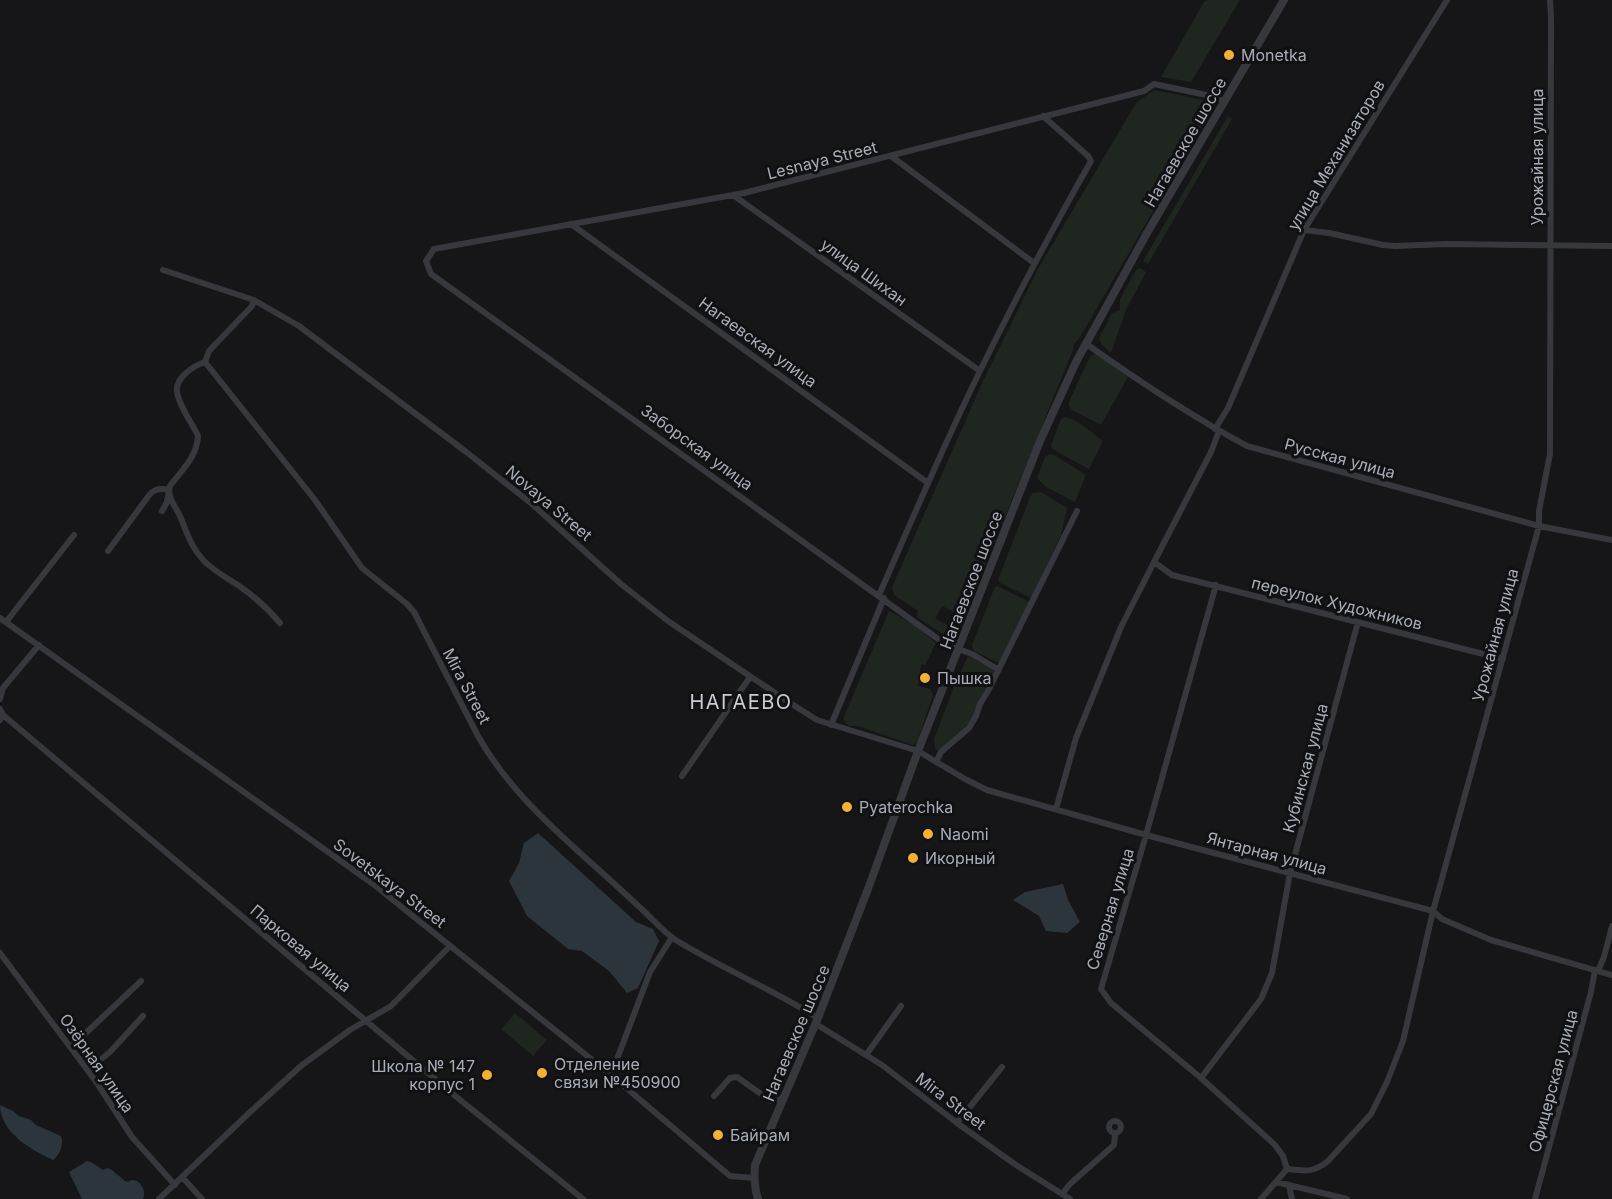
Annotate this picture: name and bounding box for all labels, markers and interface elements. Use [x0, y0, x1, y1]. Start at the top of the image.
place label: Monetka [1241, 45, 1307, 65]
marker: Monetka [1222, 48, 1236, 62]
street label: Нагаевское шоссе [1140, 74, 1230, 210]
street label: улица Механизаторов [1283, 76, 1389, 234]
street label: Урожайная улица [1527, 88, 1547, 226]
street label: Lesnaya Street [765, 137, 879, 183]
street label: улица Шихан [817, 234, 911, 310]
street label: Нагаевская улица [695, 293, 821, 391]
street label: Заборская улица [637, 400, 757, 494]
street label: Русская улица [1283, 434, 1397, 482]
street label: Novaya Street [502, 461, 596, 545]
street label: Нагаевское шоссе [935, 508, 1007, 652]
street label: Урожайная улица [1468, 566, 1522, 704]
street label: переулок Художников [1250, 572, 1424, 634]
street label: Mira Street [439, 645, 495, 727]
place label: Пышка [937, 668, 991, 688]
marker: Пышка [918, 671, 932, 685]
district label: НАГАЕВО [689, 690, 793, 714]
street label: Кубинская улица [1278, 701, 1332, 835]
place label: Pyaterochka [859, 797, 953, 817]
marker: Pyaterochka [840, 800, 854, 814]
place label: Naomi [940, 824, 989, 844]
marker: Naomi [921, 827, 935, 841]
street label: Янтарная улица [1205, 827, 1329, 879]
street label: Sovetskaya Street [330, 834, 450, 932]
street label: Северная улица [1082, 846, 1138, 972]
place label: Икорный [925, 848, 995, 868]
marker: Икорный [906, 851, 920, 865]
street label: Парковая улица [247, 900, 355, 996]
street label: Нагаевское шоссе [758, 962, 834, 1104]
street label: Офицерская улица [1524, 1007, 1582, 1155]
street label: Озёрная улица [55, 1010, 139, 1116]
place label: Отделение связи №450900 [554, 1054, 681, 1092]
place label: Школа № 147 корпус 1 [371, 1056, 475, 1094]
marker: Отделение связи №450900 [535, 1066, 549, 1080]
marker: Школа № 147 корпус 1 [480, 1068, 494, 1082]
street label: Mira Street [912, 1068, 990, 1134]
place label: Байрам [730, 1125, 790, 1145]
marker: Байрам [711, 1128, 725, 1142]

